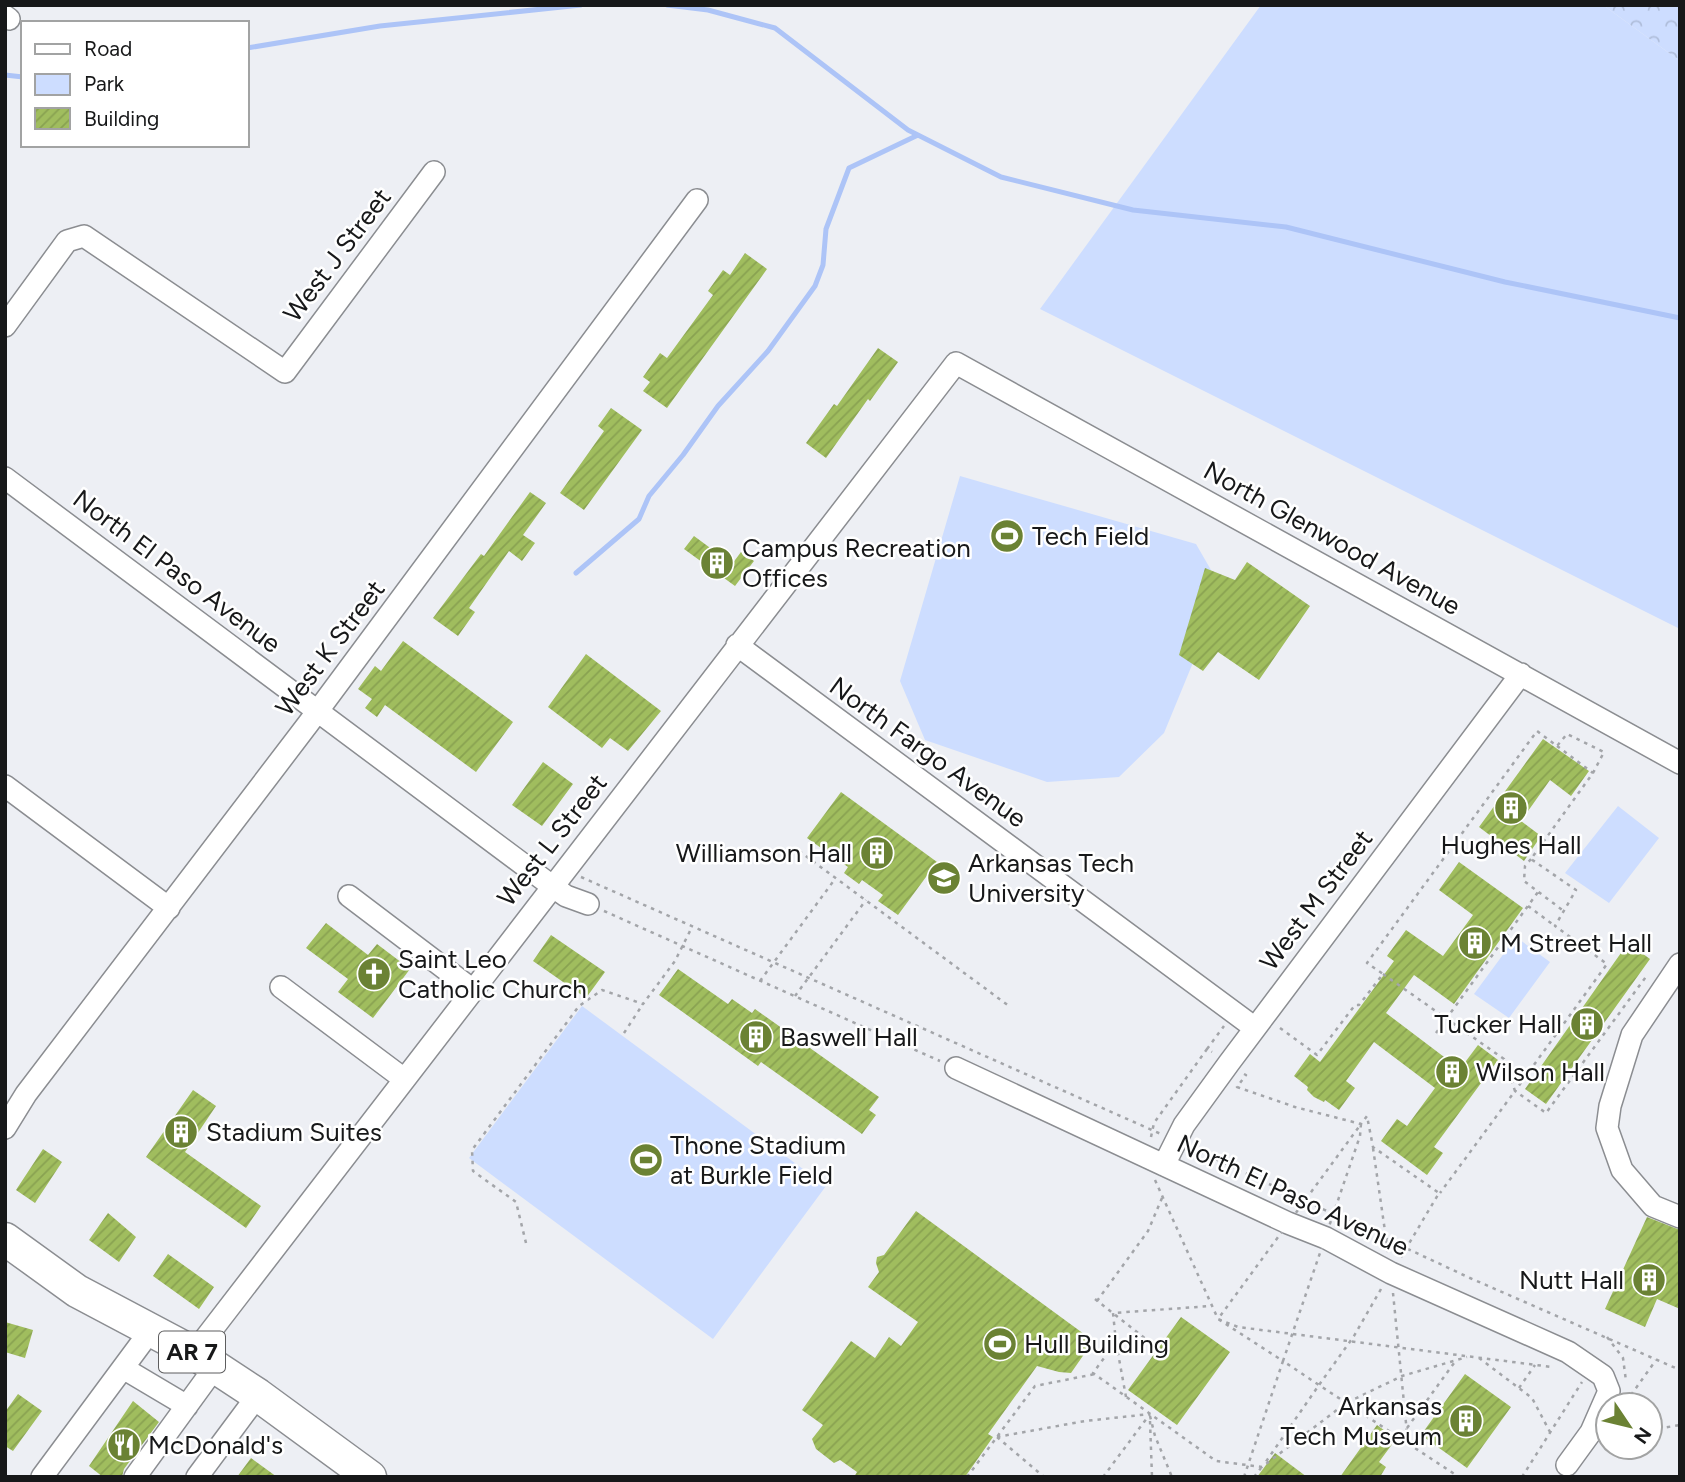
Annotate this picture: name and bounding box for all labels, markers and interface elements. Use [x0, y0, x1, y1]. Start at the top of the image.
legend [21, 21, 248, 147]
text: Road [84, 36, 132, 61]
text: Park [84, 71, 125, 96]
text: Building [84, 106, 159, 131]
street label: West J Street [276, 182, 398, 328]
street label: North Glenwood Avenue [1198, 454, 1466, 622]
street label: North El Paso Avenue [67, 482, 287, 660]
sports icon: Tech Field [988, 517, 1026, 555]
place label: Tech Field [1032, 520, 1149, 552]
place label: Campus Recreation Offices [742, 532, 971, 594]
building icon: Campus Recreation Offices [698, 544, 736, 582]
street label: West K Street [269, 574, 391, 722]
street label: North Fargo Avenue [823, 670, 1033, 834]
street label: West L Street [490, 767, 614, 913]
building icon: Hughes Hall [1492, 789, 1530, 827]
street label: West M Street [1253, 823, 1379, 977]
place label: Hughes Hall [1441, 829, 1581, 861]
building icon: Williamson Hall [858, 834, 896, 872]
place label: Williamson Hall [676, 837, 852, 869]
place label: Arkansas Tech University [968, 847, 1134, 909]
school or university icon: Arkansas Tech University [925, 859, 963, 897]
building icon: M Street Hall [1456, 924, 1494, 962]
place label: M Street Hall [1500, 927, 1652, 959]
place label: Saint Leo Catholic Church [398, 943, 587, 1005]
church icon: Saint Leo Catholic Church [355, 955, 393, 993]
building icon: Tucker Hall [1568, 1005, 1606, 1043]
place label: Tucker Hall [1434, 1008, 1562, 1040]
building icon: Baswell Hall [737, 1018, 775, 1056]
place label: Baswell Hall [780, 1021, 918, 1053]
building icon: Wilson Hall [1433, 1053, 1471, 1091]
place label: Wilson Hall [1476, 1056, 1605, 1088]
building icon: Stadium Suites [162, 1113, 200, 1151]
place label: Stadium Suites [206, 1116, 382, 1148]
street label: North El Paso Avenue [1172, 1127, 1414, 1263]
place label: Thone Stadium at Burkle Field [670, 1129, 846, 1191]
sports icon: Thone Stadium at Burkle Field [627, 1141, 665, 1179]
building icon: Nutt Hall [1630, 1261, 1668, 1299]
place label: Nutt Hall [1519, 1264, 1624, 1296]
sports icon: Hull Building [981, 1325, 1019, 1363]
place label: Hull Building [1024, 1328, 1169, 1360]
road number: AR 7 [159, 1332, 225, 1372]
place label: Arkansas Tech Museum [1281, 1390, 1442, 1452]
north arrow [1594, 1391, 1664, 1461]
building icon: Arkansas Tech Museum [1447, 1402, 1485, 1440]
text: N [1629, 1423, 1656, 1448]
restaurant icon: McDonald's [105, 1426, 143, 1464]
place label: McDonald's [148, 1429, 283, 1461]

